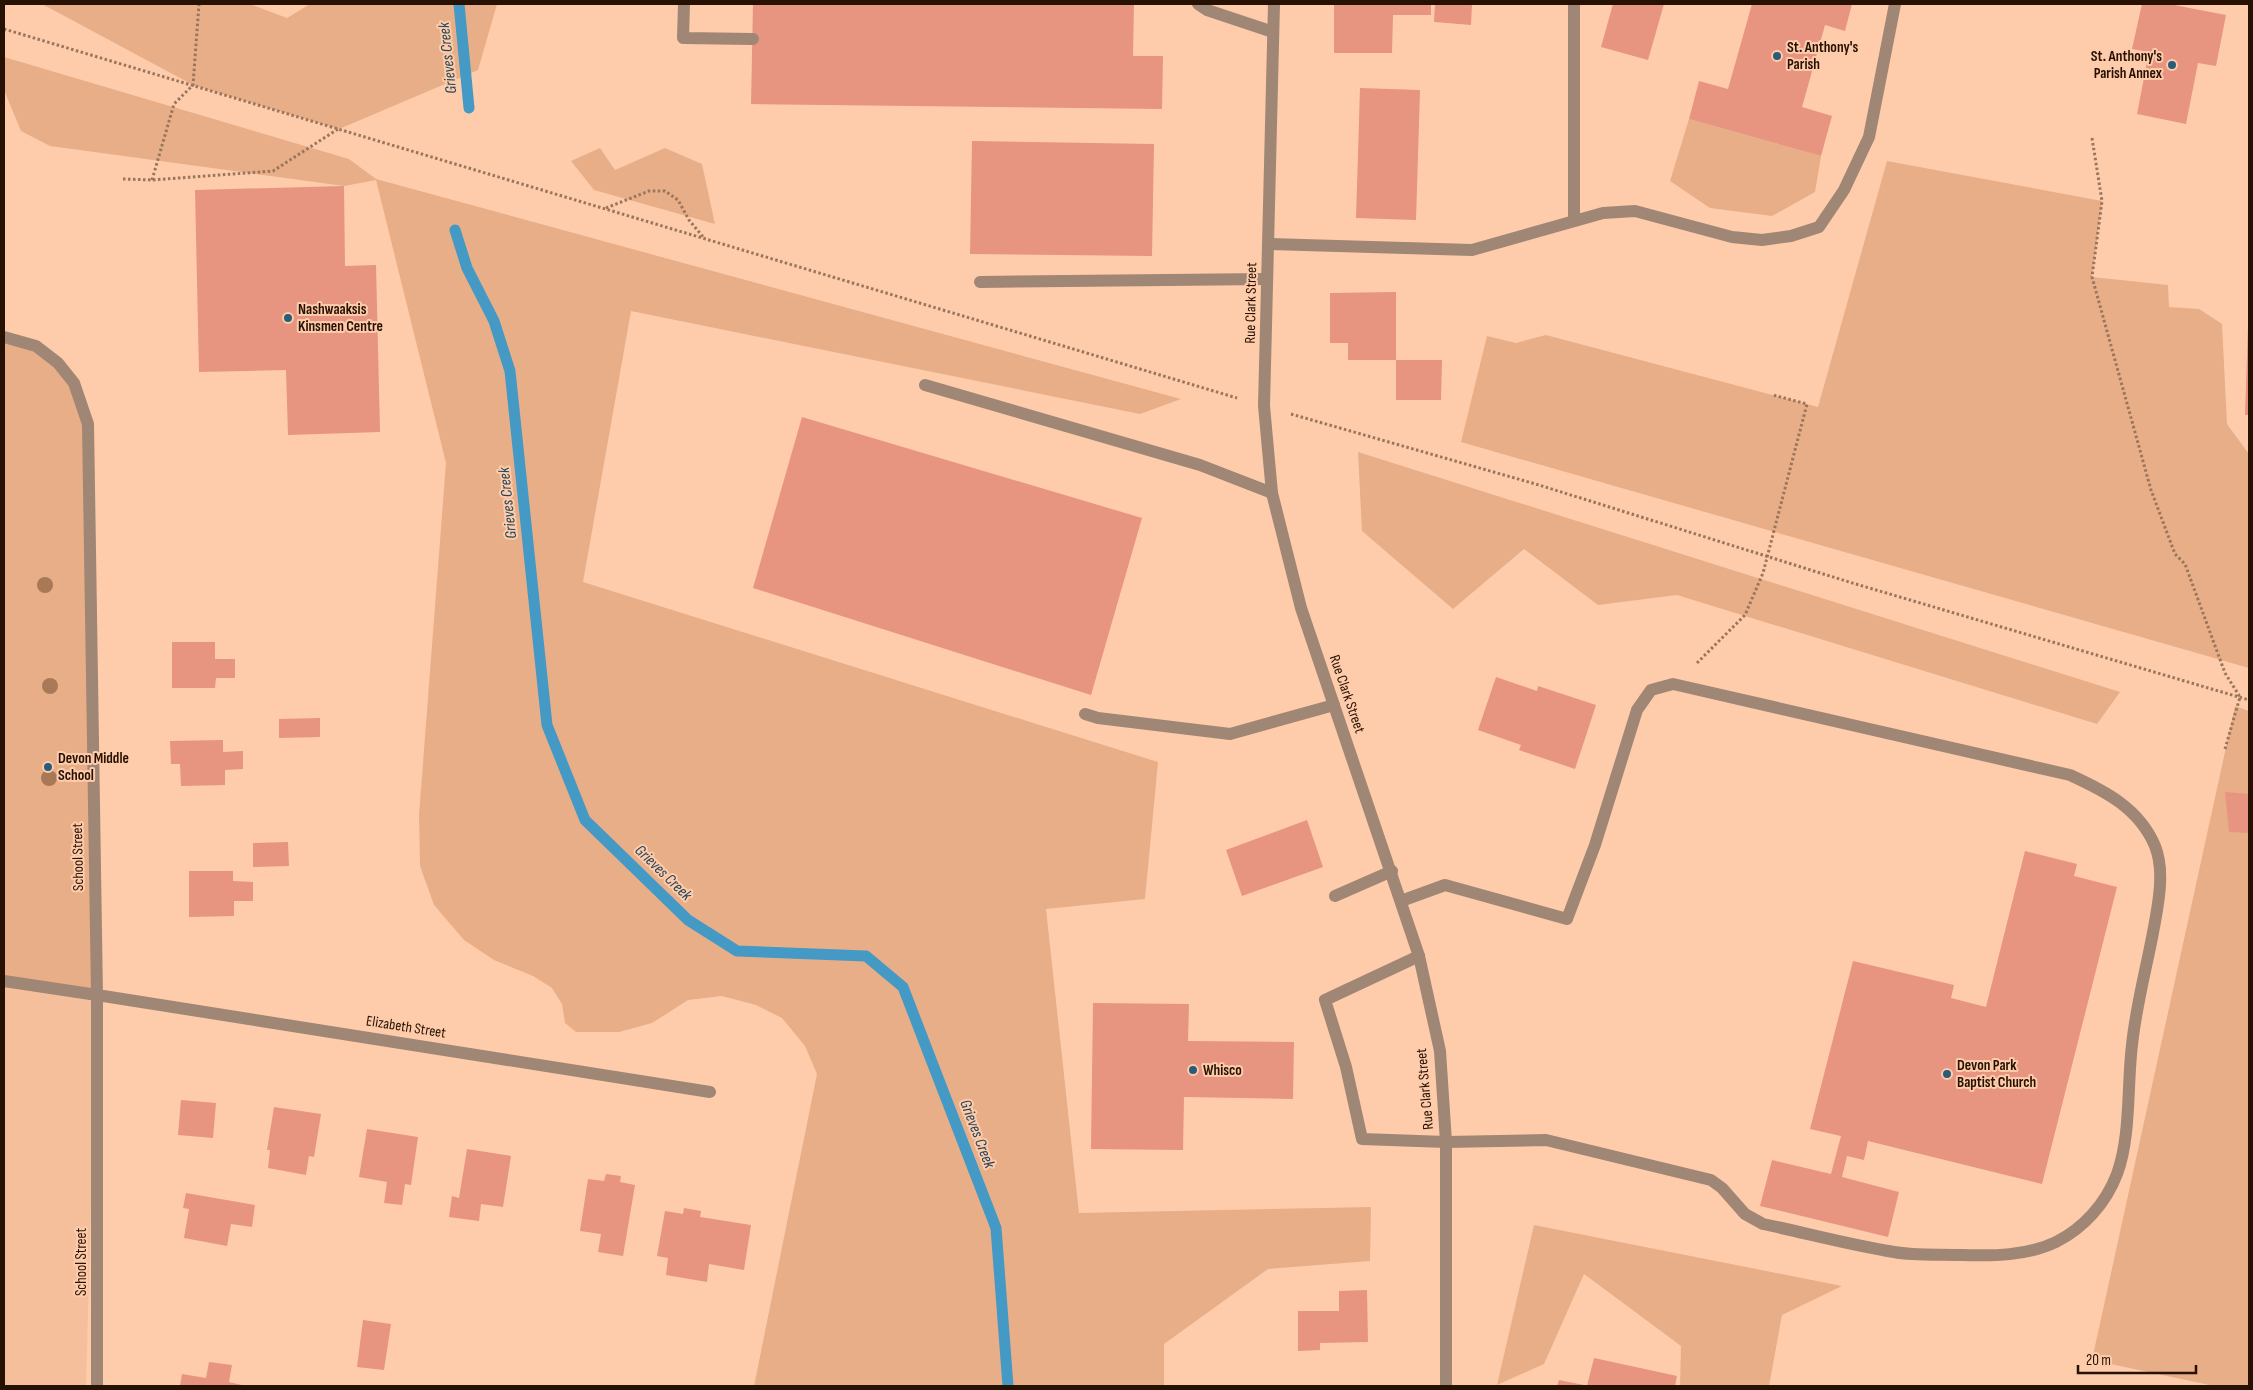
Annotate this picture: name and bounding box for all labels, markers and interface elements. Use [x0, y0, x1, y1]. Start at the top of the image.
water label: Grieves Creek [435, 20, 461, 95]
place label: St. Anthony's Parish [1787, 38, 1858, 74]
place label: St. Anthony's Parish Annex [2091, 47, 2163, 83]
marker: St. Anthony's Parish [1771, 50, 1783, 62]
marker: St. Anthony's Parish Annex [2166, 59, 2178, 71]
street label: Rue Clark Street [1241, 262, 1261, 344]
place label: Nashwaaksis Kinsmen Centre [298, 300, 383, 336]
marker: Nashwaaksis Kinsmen Centre [282, 312, 294, 324]
water label: Grieves Creek [495, 465, 521, 540]
street label: Rue Clark Street [1325, 652, 1369, 736]
place label: Devon Middle School [58, 749, 129, 785]
marker: Devon Middle School [42, 761, 54, 773]
street label: School Street [68, 822, 88, 891]
water label: Grieves Creek [631, 841, 696, 906]
street label: Elizabeth Street [365, 1011, 448, 1043]
street label: Rue Clark Street [1412, 1047, 1438, 1130]
place label: Devon Park Baptist Church [1957, 1056, 2036, 1092]
place label: Whisco [1203, 1061, 1242, 1080]
marker: Whisco [1187, 1064, 1199, 1076]
marker: Devon Park Baptist Church [1941, 1068, 1953, 1080]
water label: Grieves Creek [955, 1097, 999, 1172]
street label: School Street [72, 1228, 91, 1296]
scale bar [2078, 1342, 2196, 1374]
text: 20 m [2086, 1351, 2111, 1370]

